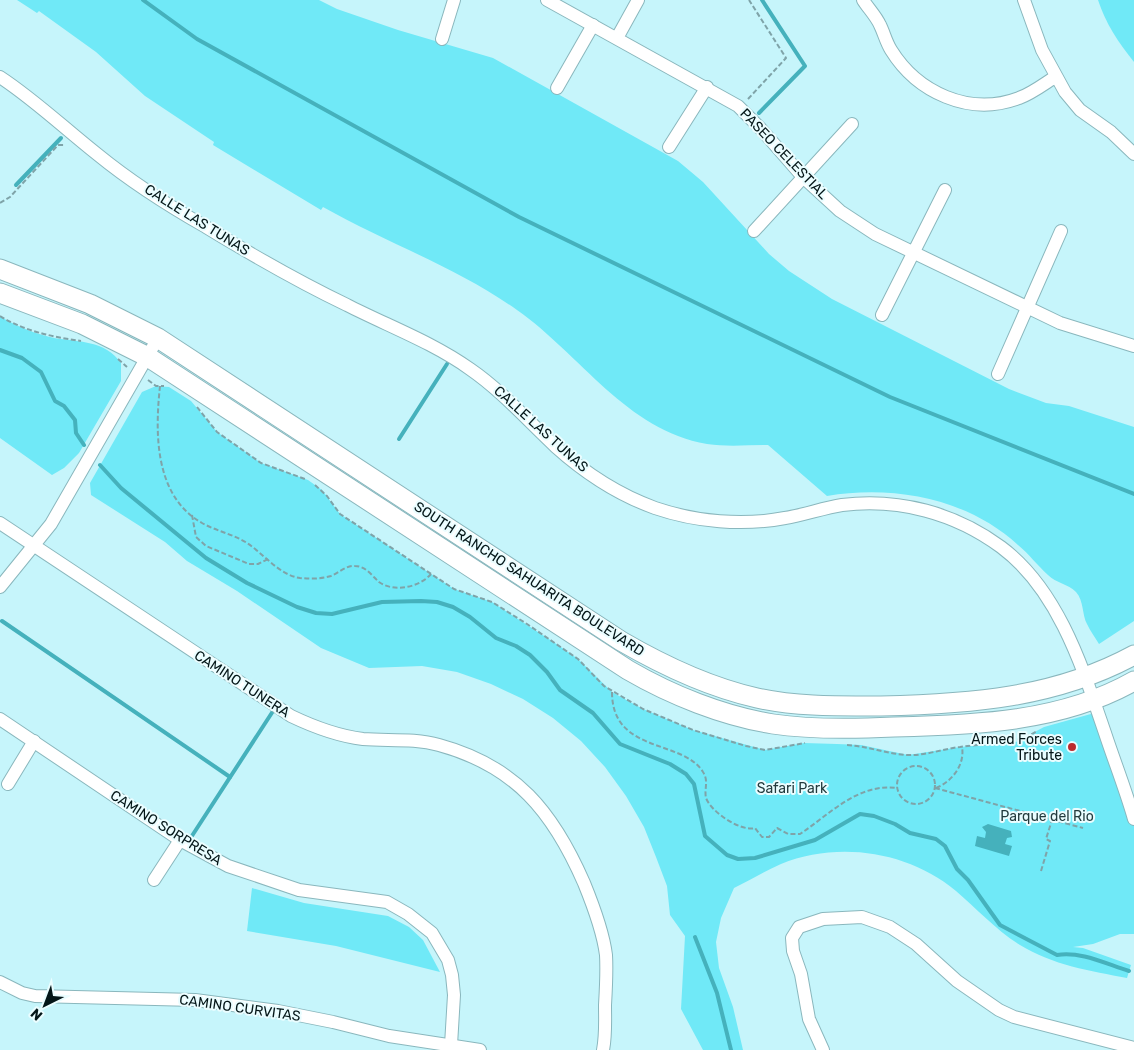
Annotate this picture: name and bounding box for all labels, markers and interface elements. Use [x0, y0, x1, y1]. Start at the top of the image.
street label: PASEO CELESTIAL [736, 105, 832, 203]
street label: CALLE LAS TUNAS [141, 181, 253, 259]
street label: CALLE LAS TUNAS [490, 382, 592, 476]
street label: SOUTH RANCHO SAHUARITA BOULEVARD [411, 498, 647, 660]
street label: CAMINO TUNERA [191, 647, 293, 722]
place label: Armed Forces Tribute [971, 731, 1062, 764]
marker: Armed Forces Tribute [1066, 741, 1078, 753]
park label: Safari Park [757, 780, 828, 797]
street label: CAMINO SORPRESA [107, 787, 225, 869]
park label: Parque del Rio [1000, 808, 1094, 825]
north arrow [20, 980, 70, 1030]
street label: CAMINO CURVITAS [178, 991, 302, 1025]
text: N [27, 1005, 46, 1024]

